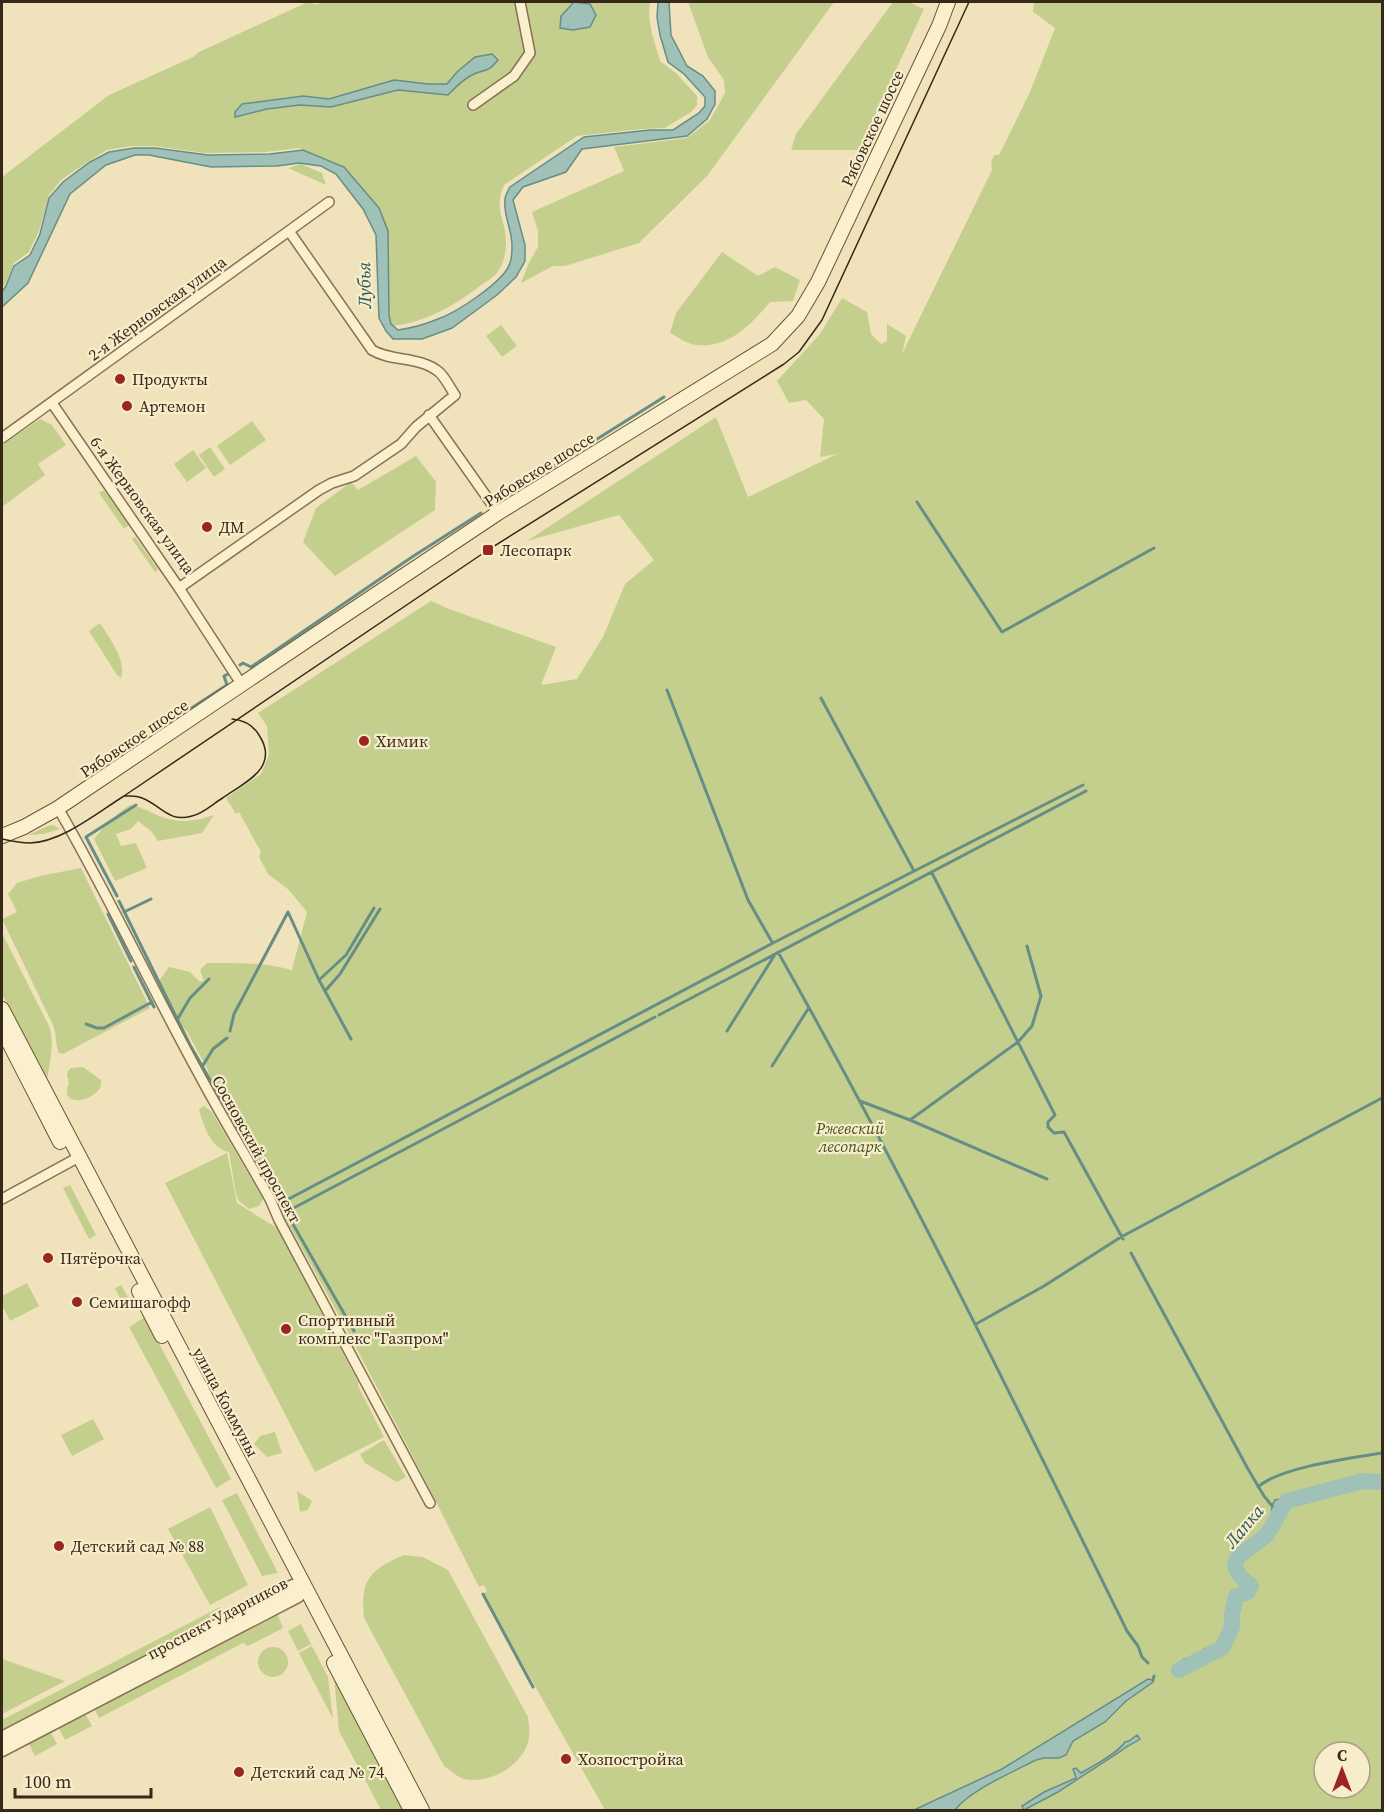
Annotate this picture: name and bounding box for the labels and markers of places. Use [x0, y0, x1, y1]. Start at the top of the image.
place label: Продукты [132, 368, 208, 390]
marker: Продукты [113, 372, 127, 386]
place label: Артемон [139, 395, 206, 417]
marker: Артемон [120, 399, 134, 413]
place label: ДМ [219, 516, 245, 538]
marker: ДМ [200, 520, 214, 534]
place label: Лесопарк [500, 539, 572, 561]
marker: Лесопарк [481, 543, 495, 557]
place label: Химик [376, 730, 428, 752]
marker: Химик [357, 734, 371, 748]
place label: Пятёрочка [60, 1247, 142, 1269]
marker: Пятёрочка [41, 1251, 55, 1265]
place label: Семишагофф [89, 1291, 191, 1313]
marker: Семишагофф [70, 1295, 84, 1309]
place label: Cпортивный комплекс "Газпром" [298, 1309, 449, 1349]
marker: Cпортивный комплекс "Газпром" [279, 1322, 293, 1336]
place label: Детский сад № 88 [71, 1535, 204, 1557]
marker: Детский сад № 88 [52, 1539, 66, 1553]
place label: Хозпостройка [578, 1748, 685, 1770]
marker: Хозпостройка [559, 1752, 573, 1766]
place label: Детский сад № 74 [251, 1761, 384, 1783]
marker: Детский сад № 74 [232, 1765, 246, 1779]

